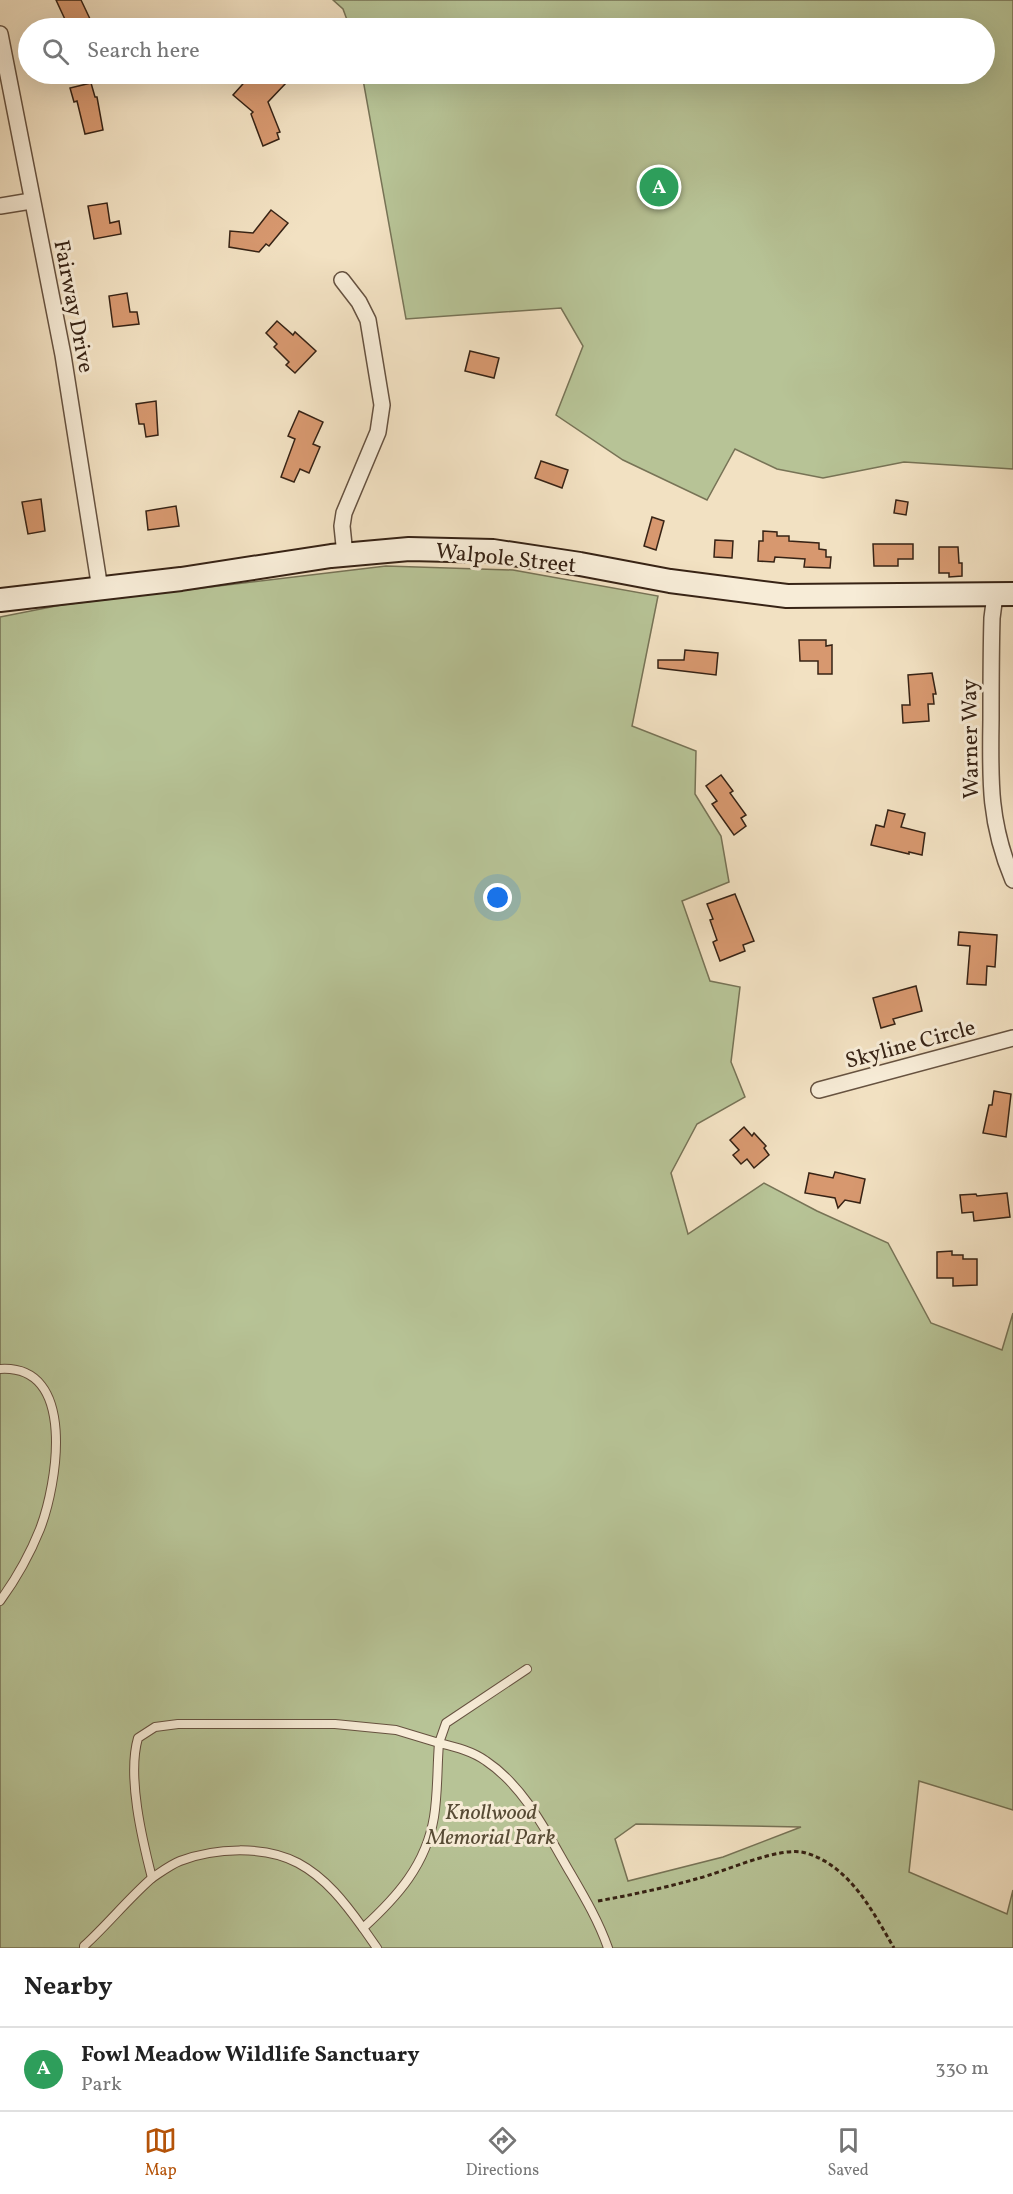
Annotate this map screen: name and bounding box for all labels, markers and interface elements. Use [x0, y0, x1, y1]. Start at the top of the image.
search box [18, 18, 995, 84]
icon: search [39, 35, 72, 68]
text: Search here [87, 36, 200, 67]
pin: A [640, 164, 678, 210]
street label: Fairway Drive [44, 237, 101, 376]
street label: Walpole Street [434, 537, 578, 582]
street label: Warner Way [955, 679, 988, 799]
your location [483, 883, 512, 912]
street label: Skyline Circle [842, 1013, 979, 1078]
park label: Knollwood Memorial Park [426, 1798, 555, 1854]
text: Nearby [24, 1969, 113, 2005]
text: Fowl Meadow Wildlife Sanctuary [81, 2040, 420, 2071]
text: A [36, 2055, 51, 2083]
text: 330 m [935, 2055, 989, 2083]
text: Park [81, 2071, 122, 2099]
tab: Map [144, 2124, 177, 2182]
tab: Directions [466, 2124, 539, 2182]
tab: Saved [828, 2124, 869, 2182]

